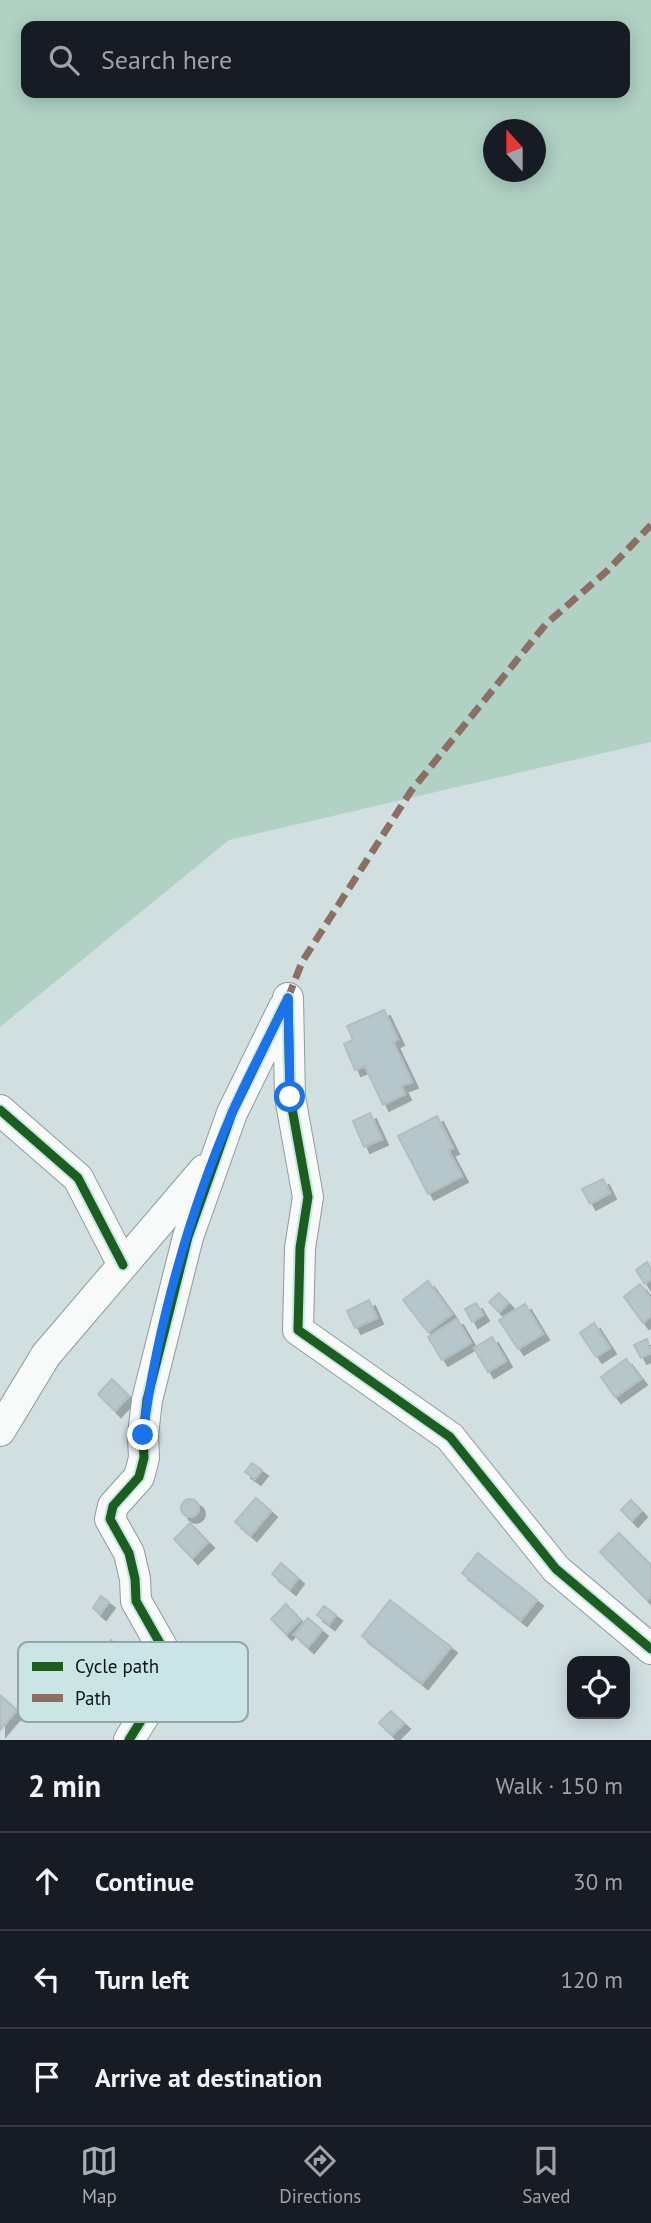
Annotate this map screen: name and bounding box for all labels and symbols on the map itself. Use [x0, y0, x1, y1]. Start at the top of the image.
north arrow [483, 119, 546, 182]
route start [274, 1081, 305, 1112]
route end [127, 1419, 158, 1450]
legend [18, 1642, 248, 1722]
text: Cycle path [75, 1654, 159, 1678]
text: Path [75, 1686, 111, 1710]

